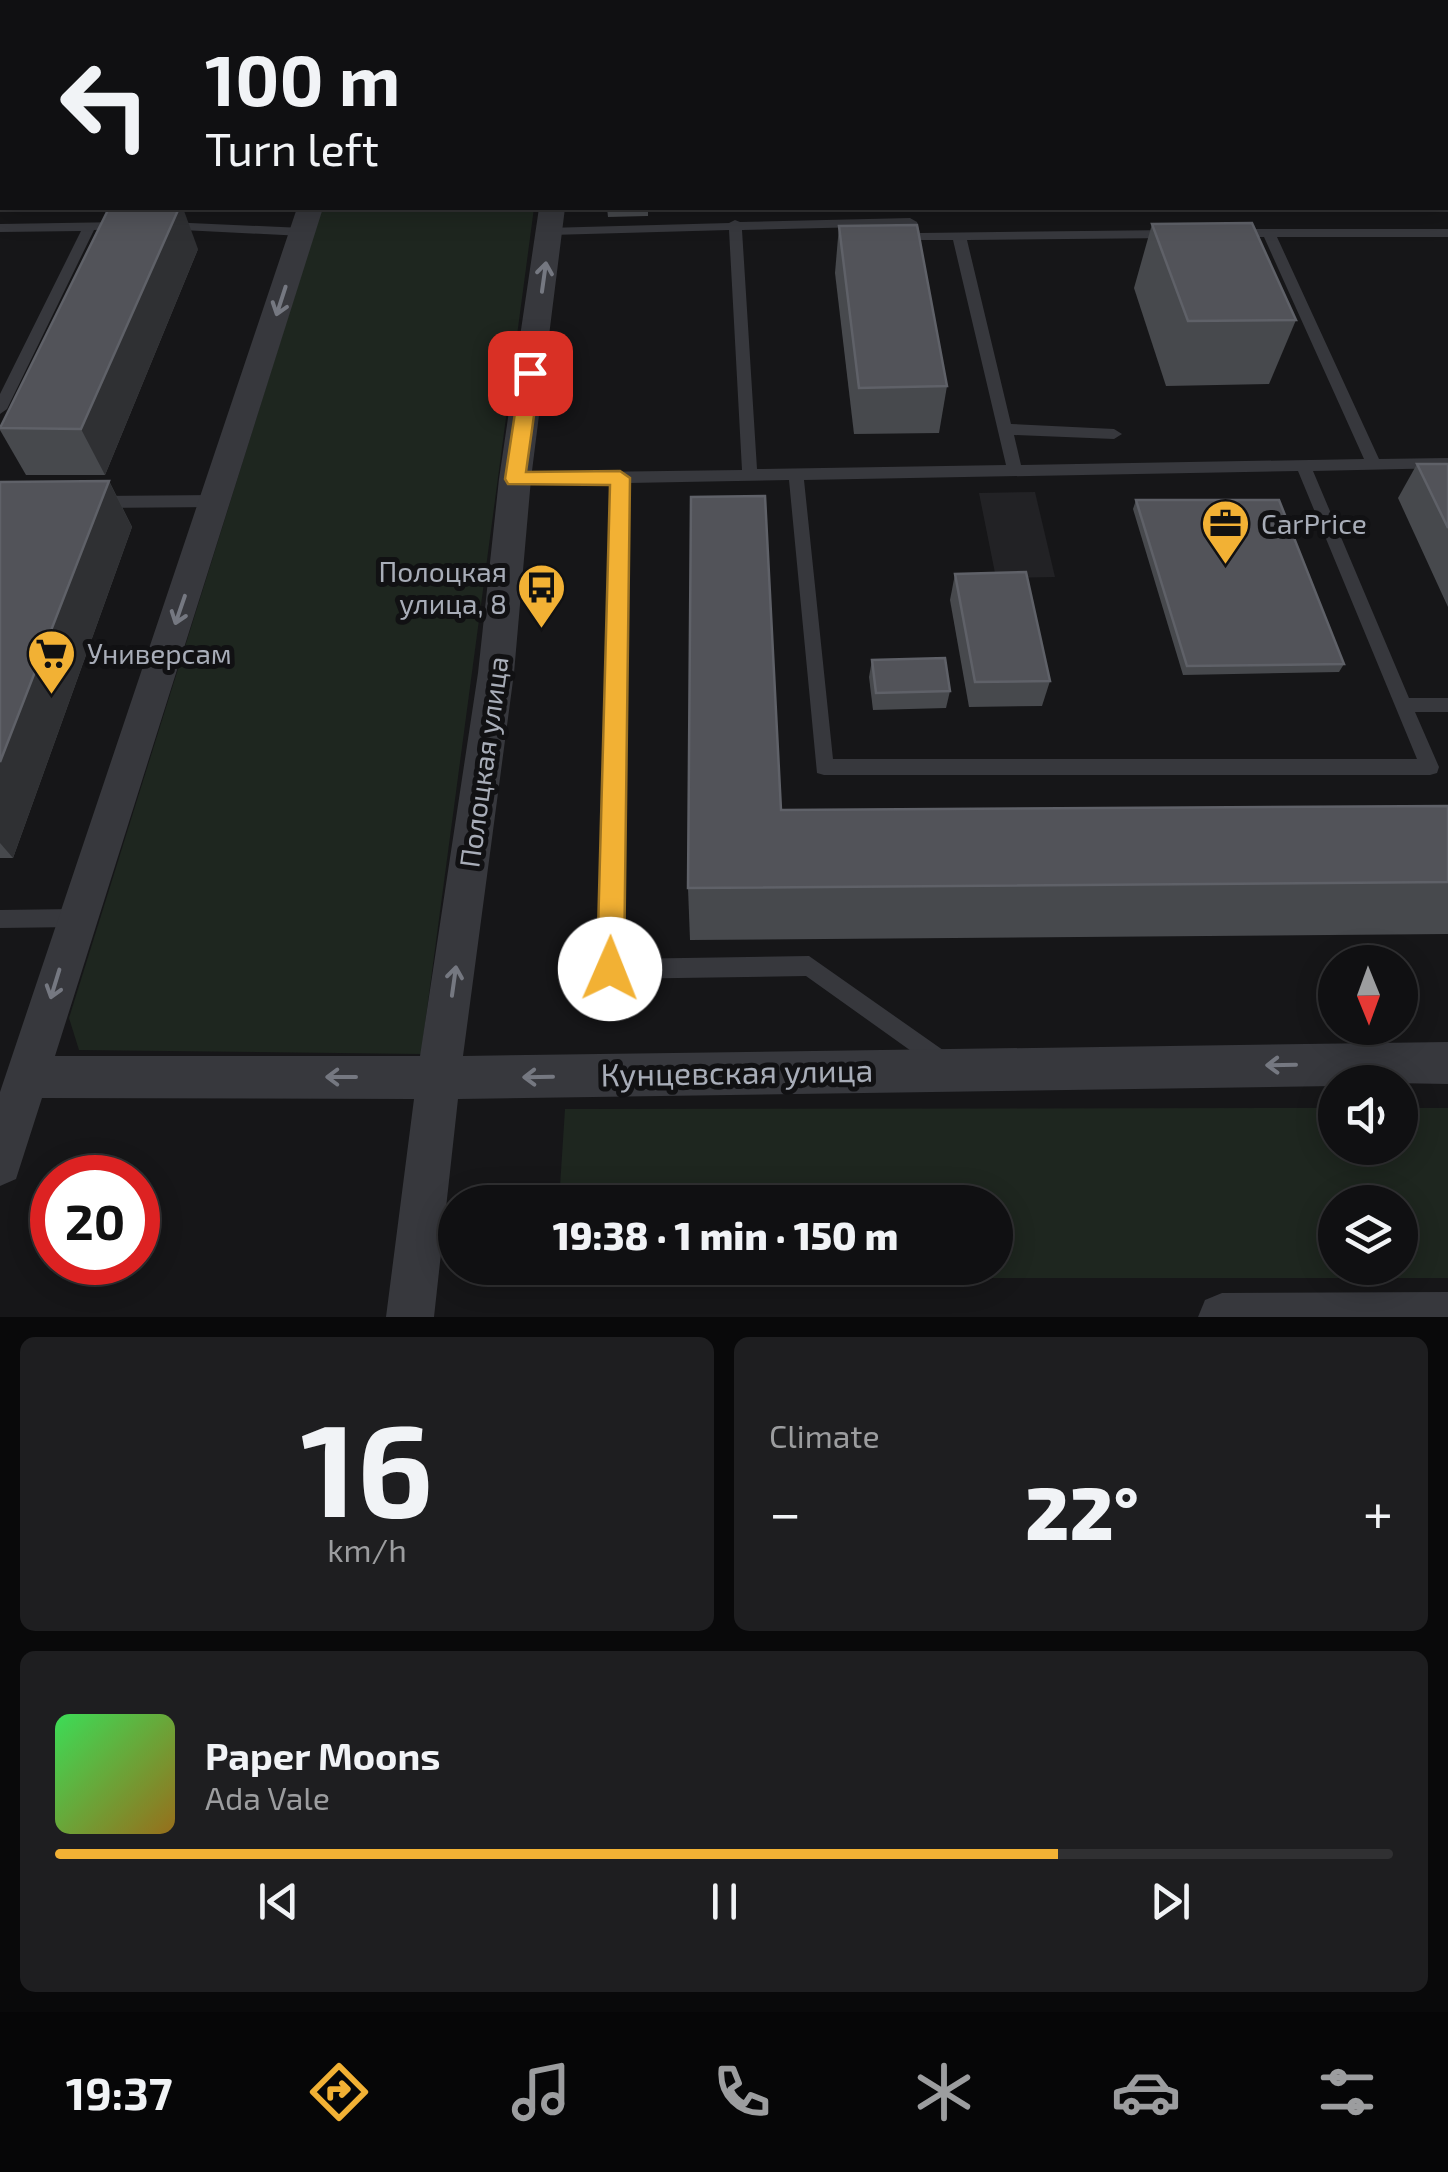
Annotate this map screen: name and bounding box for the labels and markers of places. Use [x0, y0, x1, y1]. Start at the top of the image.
pin [488, 331, 573, 416]
office icon: CarPrice [1200, 498, 1252, 566]
place label: CarPrice [1261, 506, 1367, 540]
place label: Полоцкая улица, 8 [378, 554, 507, 620]
bus stop icon: Полоцкая улица, 8 [516, 562, 568, 630]
supermarket icon: Универсам [26, 628, 78, 696]
place label: Универсам [87, 636, 232, 670]

